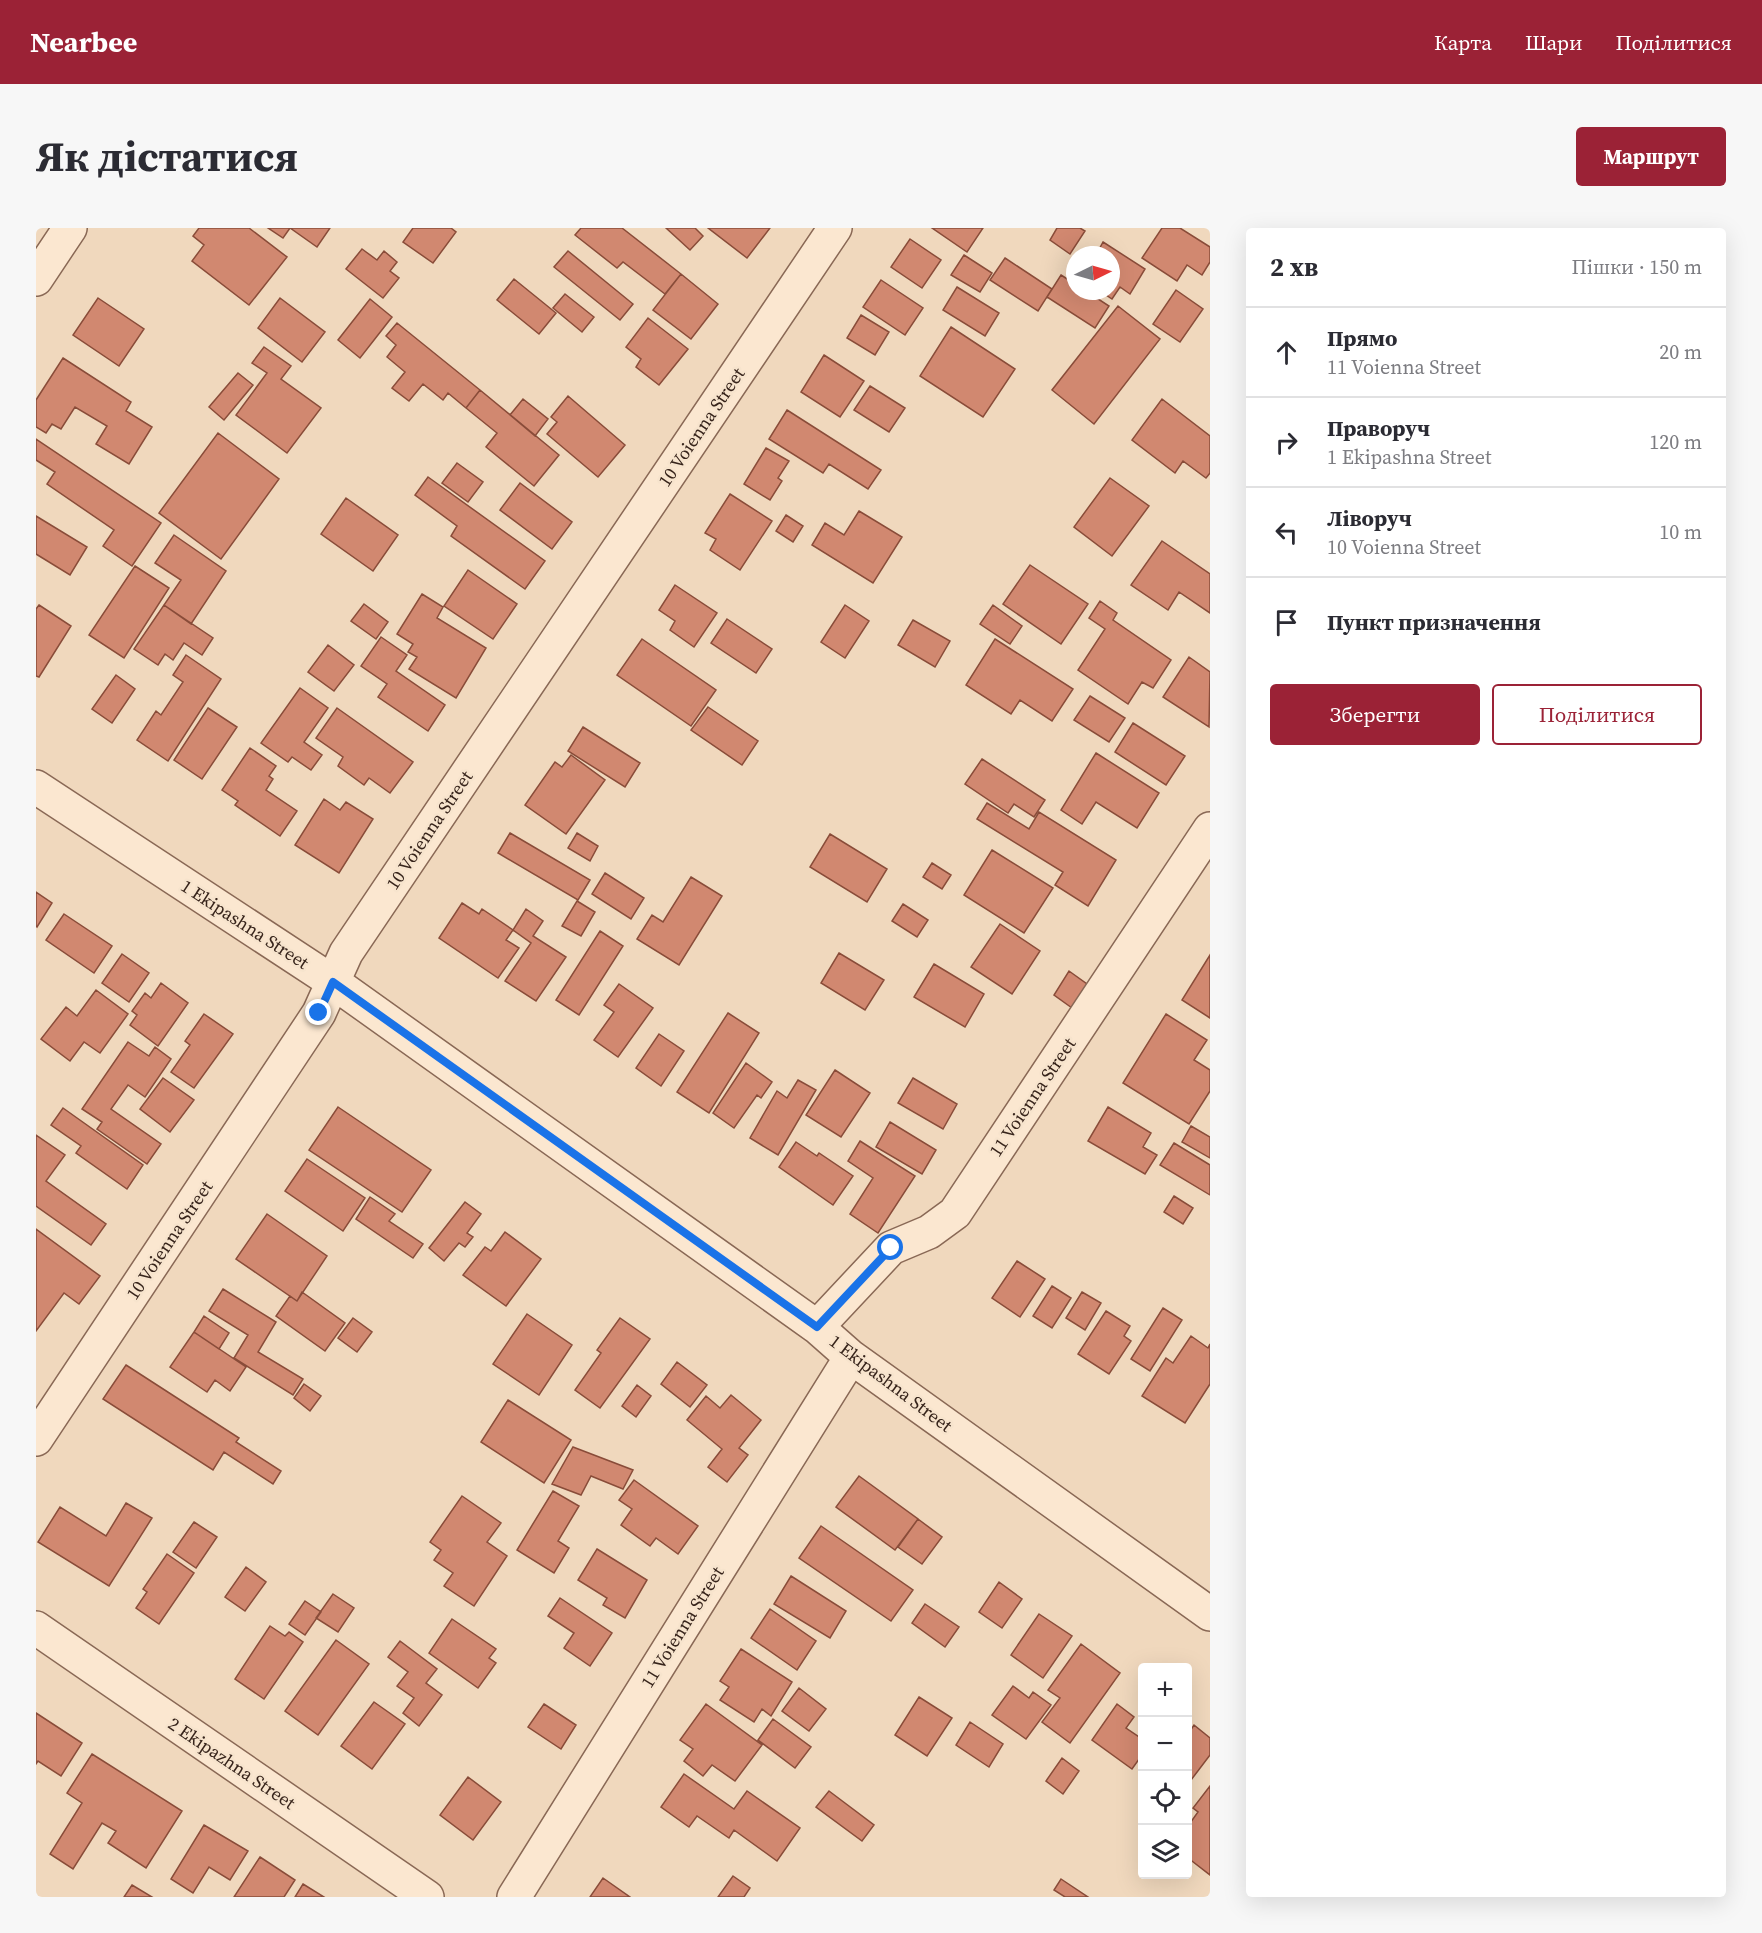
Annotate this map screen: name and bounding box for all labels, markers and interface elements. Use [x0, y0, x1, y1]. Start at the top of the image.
text: Nearbee [30, 23, 137, 61]
text: Карта [1434, 28, 1492, 57]
text: Шари [1525, 28, 1583, 57]
text: Поділитися [1616, 28, 1732, 57]
text: Як дістатися [36, 127, 298, 185]
button: Маршрут [1576, 127, 1726, 186]
north arrow [1066, 246, 1120, 300]
text: 2 хв [1270, 249, 1318, 285]
text: Пішки · 150 m [1571, 253, 1702, 281]
text: Прямо [1327, 323, 1397, 353]
icon: ahead [1270, 336, 1303, 369]
text: 20 m [1659, 338, 1702, 366]
text: 11 Voienna Street [1327, 353, 1481, 381]
street label: 10 Voienna Street [652, 362, 750, 491]
text: Праворуч [1327, 413, 1430, 443]
icon: right [1270, 426, 1303, 459]
text: 120 m [1649, 428, 1702, 456]
text: 1 Ekipashna Street [1327, 443, 1491, 471]
text: Ліворуч [1327, 503, 1412, 533]
icon: left [1270, 516, 1303, 549]
text: 10 m [1659, 518, 1702, 546]
text: 10 Voienna Street [1327, 533, 1481, 561]
icon: arrive [1270, 606, 1303, 639]
text: Пункт призначення [1327, 607, 1541, 637]
button: Зберегти [1270, 684, 1480, 745]
button: Поділитися [1492, 684, 1702, 745]
street label: 10 Voienna Street [380, 765, 478, 894]
street label: 1 Ekipashna Street [176, 873, 314, 975]
route end [305, 999, 331, 1025]
street label: 11 Voienna Street [983, 1032, 1081, 1161]
street label: 10 Voienna Street [120, 1175, 218, 1304]
route start [877, 1234, 903, 1260]
street label: 1 Ekipashna Street [824, 1328, 958, 1438]
street label: 11 Voienna Street [635, 1561, 729, 1692]
map controls [1138, 1663, 1192, 1879]
button: + [1138, 1663, 1192, 1717]
street label: 2 Ekipazhna Street [163, 1711, 301, 1815]
button: − [1138, 1717, 1192, 1771]
button: locate [1138, 1771, 1192, 1825]
button: layers [1138, 1825, 1192, 1879]

